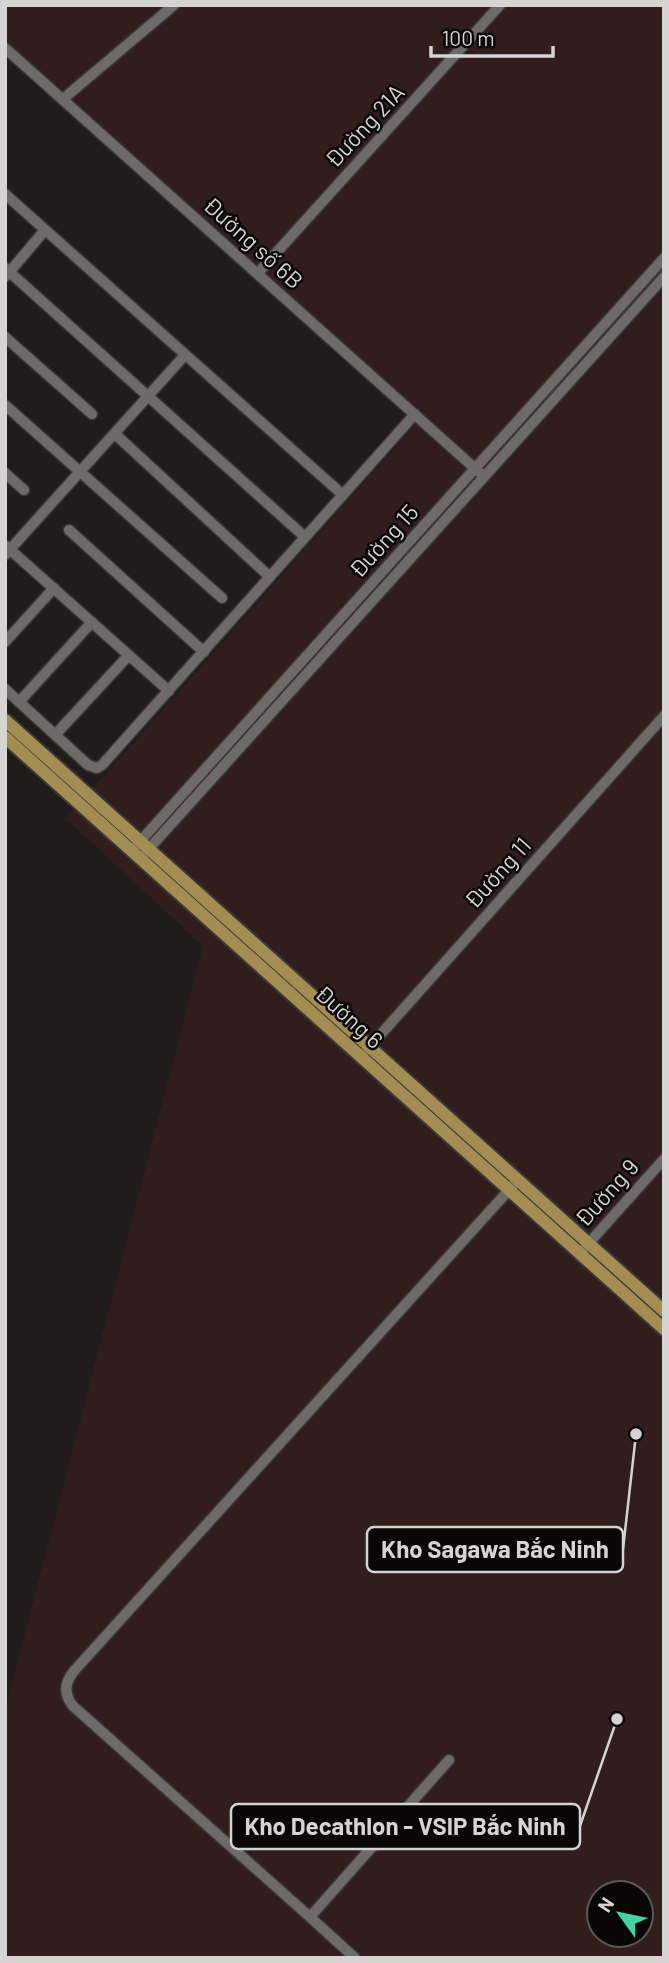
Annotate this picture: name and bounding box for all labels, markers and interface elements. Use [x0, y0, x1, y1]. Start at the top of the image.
scale bar [431, 14, 554, 58]
text: 100 m [442, 25, 495, 50]
street label: Đường 21A [319, 78, 410, 173]
street label: Đường số 6B [198, 190, 309, 294]
street label: Đường 15 [343, 498, 424, 583]
street label: Đường 11 [458, 831, 536, 914]
street label: Đường 6 [310, 979, 389, 1054]
street label: Đường 9 [569, 1153, 644, 1232]
callout: Kho Sagawa Bắc Ninh [367, 1527, 623, 1572]
text: Kho Sagawa Bắc Ninh [381, 1534, 609, 1563]
callout: Kho Decathlon - VSIP Bắc Ninh [231, 1804, 580, 1849]
text: Kho Decathlon - VSIP Bắc Ninh [244, 1811, 566, 1840]
north arrow [585, 1879, 655, 1949]
text: N [592, 1893, 618, 1916]

